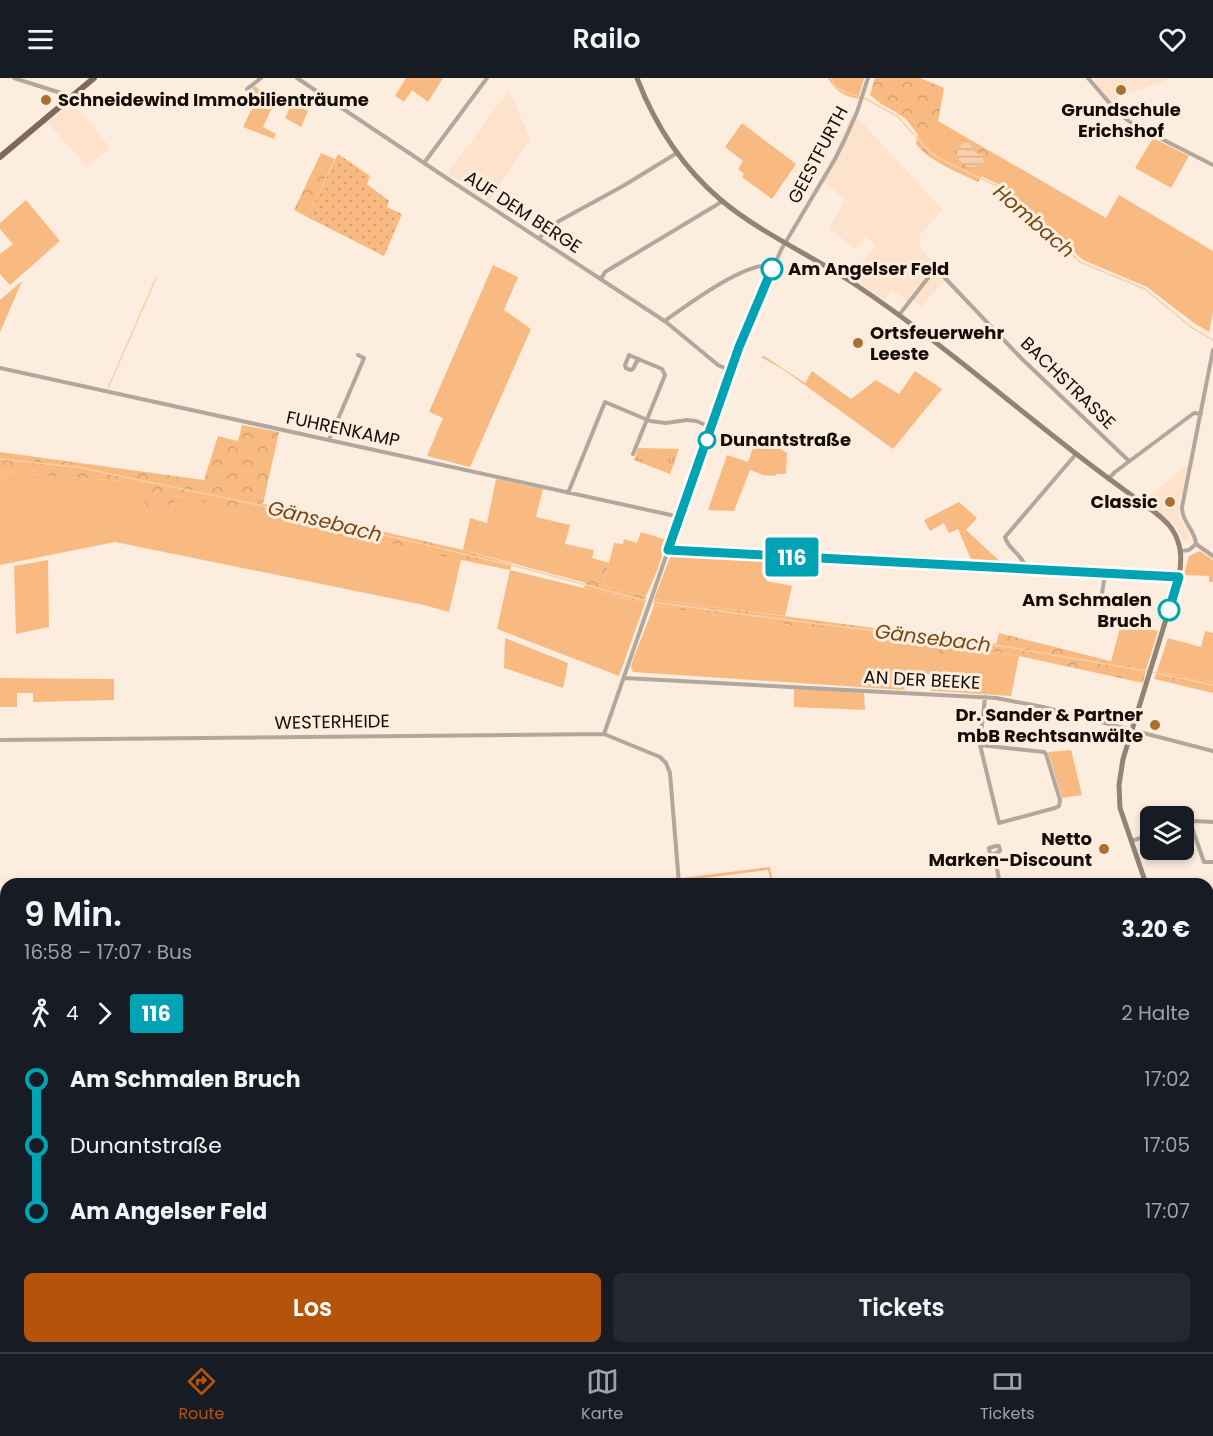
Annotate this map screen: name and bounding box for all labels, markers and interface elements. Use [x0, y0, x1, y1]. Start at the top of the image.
text: Railo [573, 20, 640, 57]
icon: menu [24, 23, 57, 56]
icon: heart [1156, 23, 1189, 56]
marker: Grundschule Erichshof [1114, 83, 1128, 97]
place label: Schneidewind Immobilienträume [58, 87, 369, 112]
marker: Schneidewind Immobilienträume [39, 93, 53, 107]
place label: Grundschule Erichshof [1061, 97, 1181, 143]
street label: GEESTFURTH [781, 102, 854, 208]
street label: AUF DEM BERGE [460, 164, 587, 259]
water label: Hombach [987, 178, 1081, 264]
place label: Am Angelser Feld [788, 256, 949, 281]
marker: Am Angelser Feld [761, 258, 783, 280]
place label: Ortsfeuerwehr Leeste [870, 320, 1005, 366]
street label: BACHSTRASSE [1015, 331, 1121, 434]
marker: Ortsfeuerwehr Leeste [851, 336, 865, 350]
street label: FUHRENKAMP [284, 404, 402, 453]
place label: Dunantstraße [720, 427, 851, 452]
marker: Dunantstraße [698, 431, 716, 449]
place label: Classic [1090, 489, 1158, 514]
water label: Gänsebach [265, 493, 385, 549]
marker: Classic [1163, 495, 1177, 509]
line badge: 116 [758, 538, 826, 576]
text: 116 [777, 543, 807, 572]
place label: Am Schmalen Bruch [1022, 587, 1152, 633]
marker: Am Schmalen Bruch [1158, 599, 1180, 621]
water label: Gänsebach [873, 617, 993, 659]
street label: AN DER BEEKE [863, 664, 981, 695]
place label: Dr. Sander & Partner mbB Rechtsanwälte [955, 702, 1143, 748]
street label: WESTERHEIDE [274, 708, 390, 735]
marker: Dr. Sander & Partner mbB Rechtsanwälte [1148, 718, 1162, 732]
map controls [1140, 806, 1194, 860]
button: layers [1140, 806, 1194, 860]
place label: Netto Marken-Discount [928, 826, 1092, 872]
marker: Netto Marken-Discount [1097, 842, 1111, 856]
text: 9 Min. [24, 891, 122, 938]
text: 3.20 € [1121, 914, 1190, 945]
text: 16:58 – 17:07 · Bus [24, 938, 192, 966]
icon: walk [24, 997, 57, 1030]
icon: forward [88, 997, 121, 1030]
text: 4 [66, 999, 79, 1027]
text: 116 [142, 999, 171, 1028]
text: 2 Halte [1121, 999, 1190, 1027]
text: Am Schmalen Bruch [70, 1064, 301, 1095]
text: 17:02 [1144, 1065, 1190, 1093]
text: Dunantstraße [70, 1130, 222, 1161]
text: 17:05 [1143, 1131, 1190, 1159]
text: Am Angelser Feld [70, 1196, 267, 1227]
text: 17:07 [1145, 1197, 1190, 1225]
button: Los [24, 1273, 601, 1342]
button: Tickets [613, 1273, 1190, 1342]
tab: Route [178, 1365, 224, 1426]
tab: Karte [581, 1365, 623, 1426]
tab: Tickets [980, 1365, 1035, 1426]

